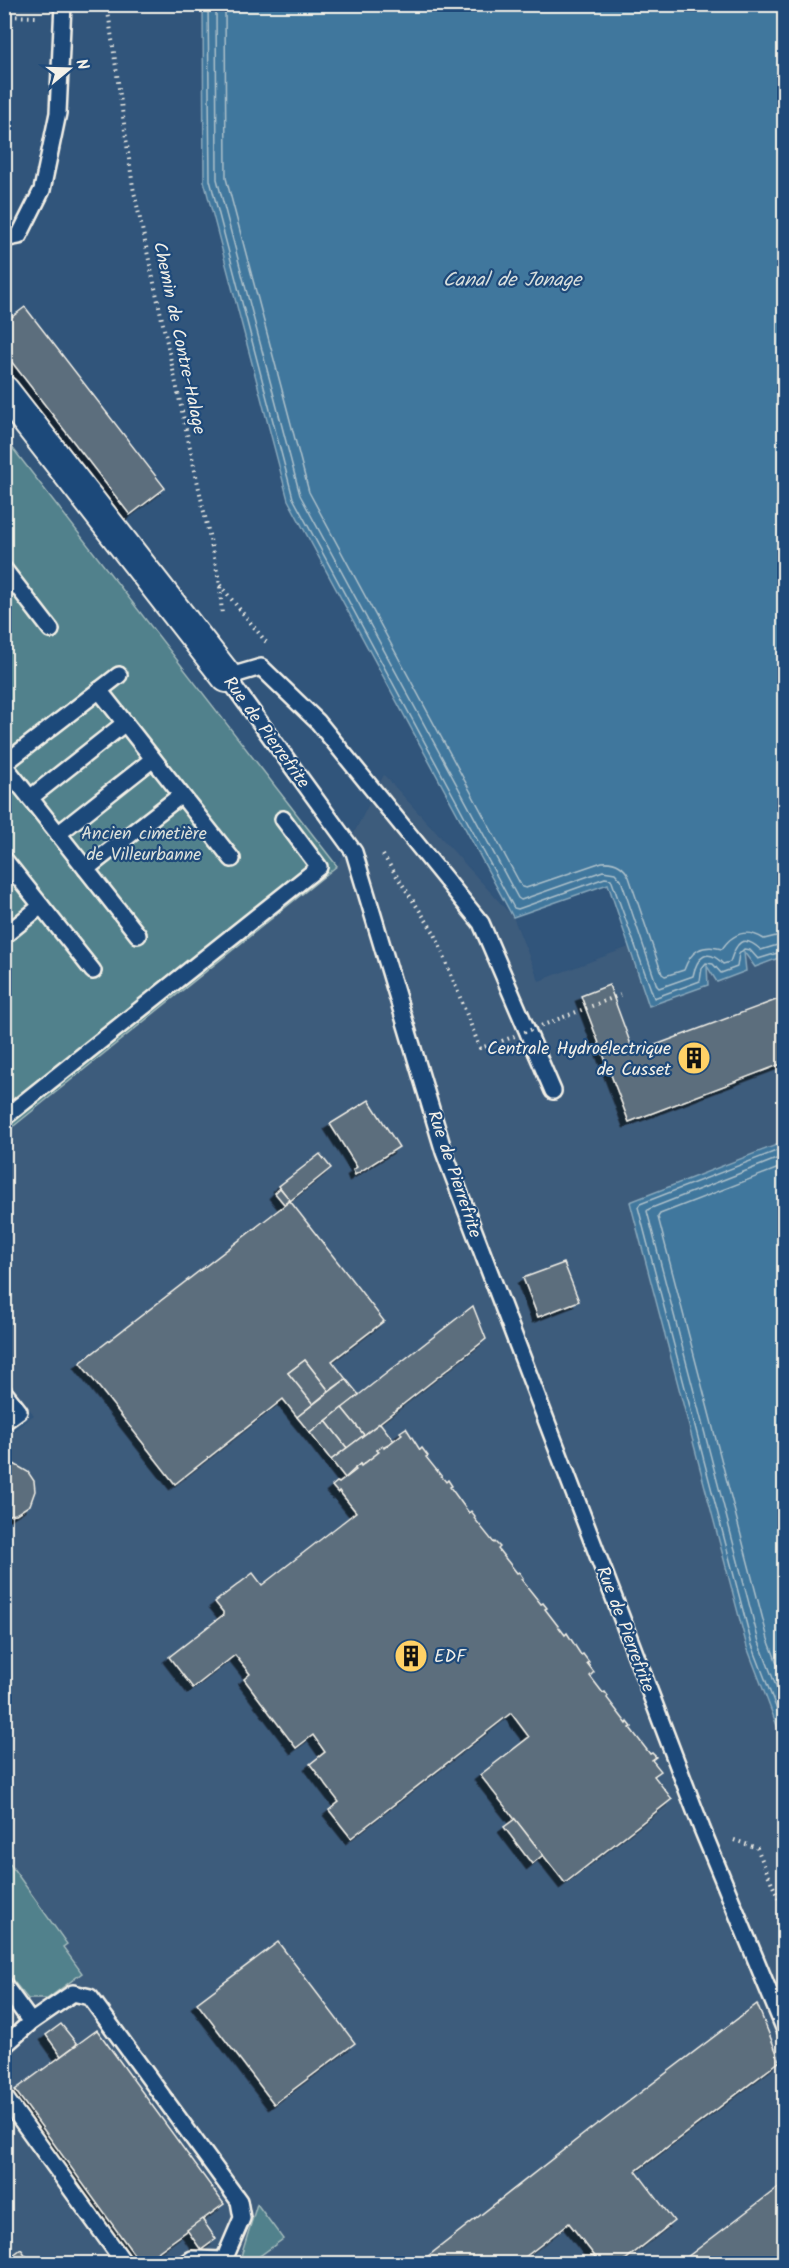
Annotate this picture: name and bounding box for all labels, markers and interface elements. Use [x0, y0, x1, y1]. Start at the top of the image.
north arrow [39, 39, 99, 99]
text: N [68, 56, 95, 73]
street label: Chemin de Contre-Halage [144, 239, 213, 437]
water label: Canal de Jonage [443, 265, 583, 297]
street label: Rue de Pierrefrite [215, 671, 317, 795]
park label: Ancien cimetière de Villeurbanne [81, 820, 207, 870]
place label: Centrale Hydroélectrique de Cusset [487, 1035, 672, 1085]
building icon: Centrale Hydroélectrique de Cusset [676, 1040, 712, 1076]
street label: Rue de Pierrefrite [418, 1107, 489, 1242]
street label: Rue de Pierrefrite [587, 1562, 662, 1697]
building icon: EDF [393, 1638, 429, 1674]
place label: EDF [434, 1643, 467, 1672]

